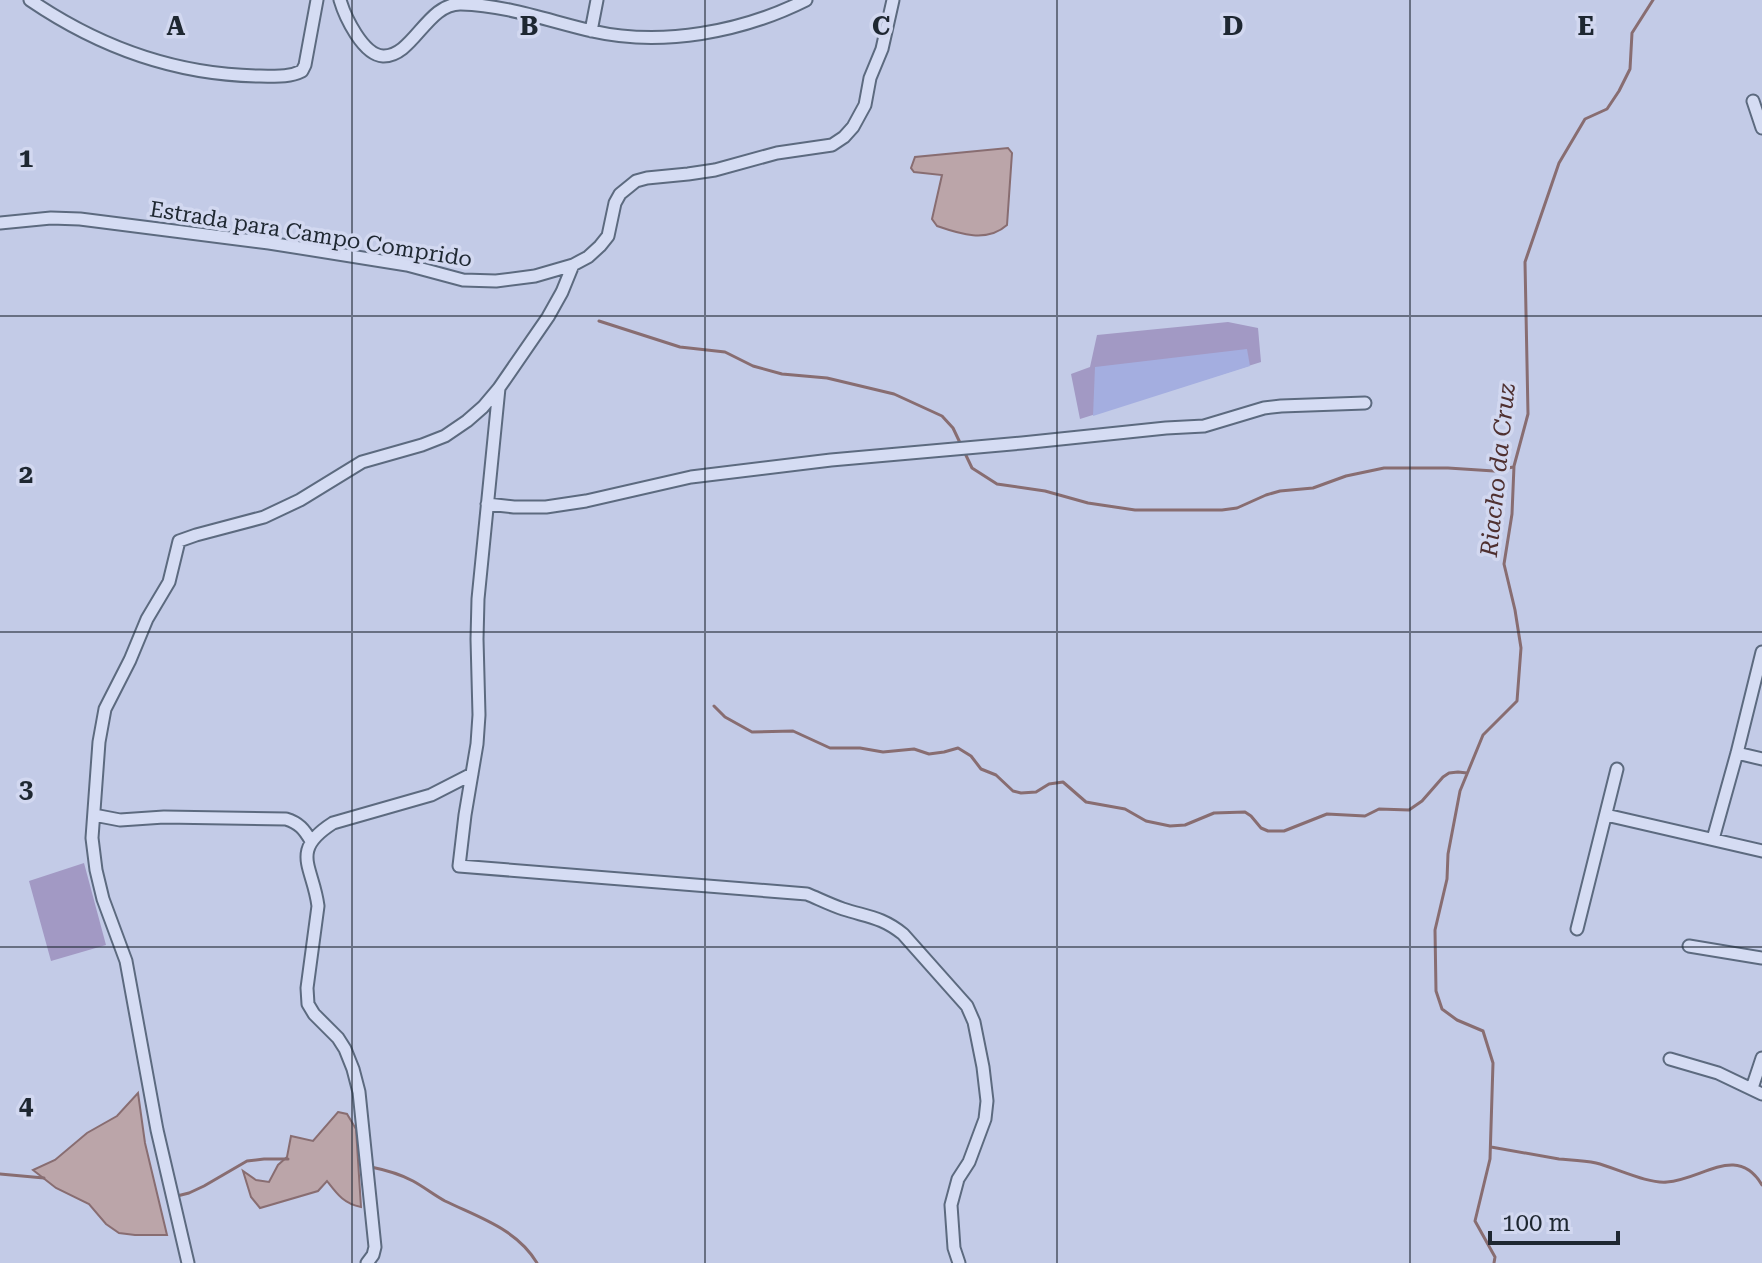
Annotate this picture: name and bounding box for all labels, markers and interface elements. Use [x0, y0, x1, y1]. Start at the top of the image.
text: A [167, 11, 186, 41]
text: B [520, 11, 538, 41]
text: C [872, 11, 890, 41]
text: D [1223, 11, 1243, 41]
text: E [1578, 11, 1594, 41]
text: 1 [19, 143, 33, 173]
street label: Estrada para Campo Comprido [148, 196, 474, 272]
water label: Riacho da Cruz [1475, 382, 1521, 559]
text: 2 [19, 459, 33, 489]
text: 3 [19, 774, 33, 804]
text: 4 [19, 1090, 34, 1120]
scale bar [1490, 1195, 1618, 1245]
text: 100 m [1502, 1209, 1570, 1237]

